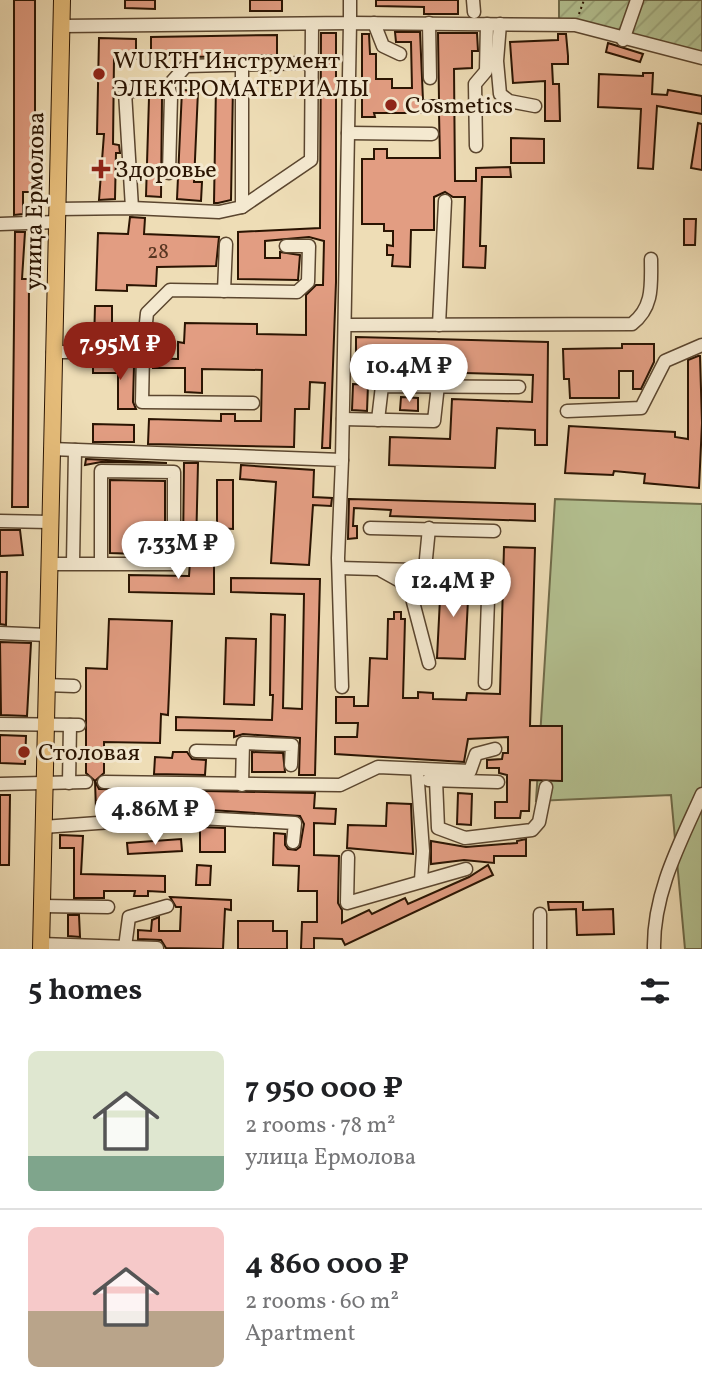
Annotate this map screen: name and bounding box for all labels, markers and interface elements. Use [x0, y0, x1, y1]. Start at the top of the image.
place label: WURTH Инструмент ЭЛЕКТРОМАТЕРИАЛЫ [113, 45, 369, 107]
marker: WURTH Инструмент ЭЛЕКТРОМАТЕРИАЛЫ [91, 66, 107, 82]
place label: Cosmetics [405, 90, 513, 124]
marker: Cosmetics [383, 97, 399, 113]
street label: улица Ермолова [17, 111, 55, 291]
place label: Здоровье [115, 154, 217, 188]
marker: Здоровье [93, 161, 109, 177]
house number: 28 [147, 238, 169, 267]
pin: 7.95M ₽ [55, 322, 185, 382]
text: 7.95M ₽ [79, 329, 161, 361]
pin: 10.4M ₽ [344, 344, 474, 404]
text: 10.4M ₽ [366, 351, 452, 383]
pin: 7.33M ₽ [113, 522, 243, 581]
text: 7.33M ₽ [138, 528, 218, 560]
pin: 12.4M ₽ [388, 560, 518, 619]
text: 12.4M ₽ [411, 566, 495, 598]
place label: Столовая [38, 737, 140, 771]
marker: Столовая [16, 744, 32, 760]
pin: 4.86M ₽ [90, 788, 220, 847]
text: 4.86M ₽ [111, 794, 199, 826]
text: 5 homes [28, 970, 142, 1012]
icon: filters [636, 972, 674, 1010]
text: 7 950 000 ₽ [245, 1068, 403, 1110]
icon: home [84, 1079, 168, 1163]
text: 2 rooms · 78 m² [245, 1110, 396, 1142]
text: улица Ермолова [245, 1142, 416, 1174]
text: 4 860 000 ₽ [245, 1244, 409, 1286]
icon: home [84, 1255, 168, 1339]
text: 2 rooms · 60 m² [245, 1286, 399, 1318]
text: Apartment [245, 1318, 356, 1350]

